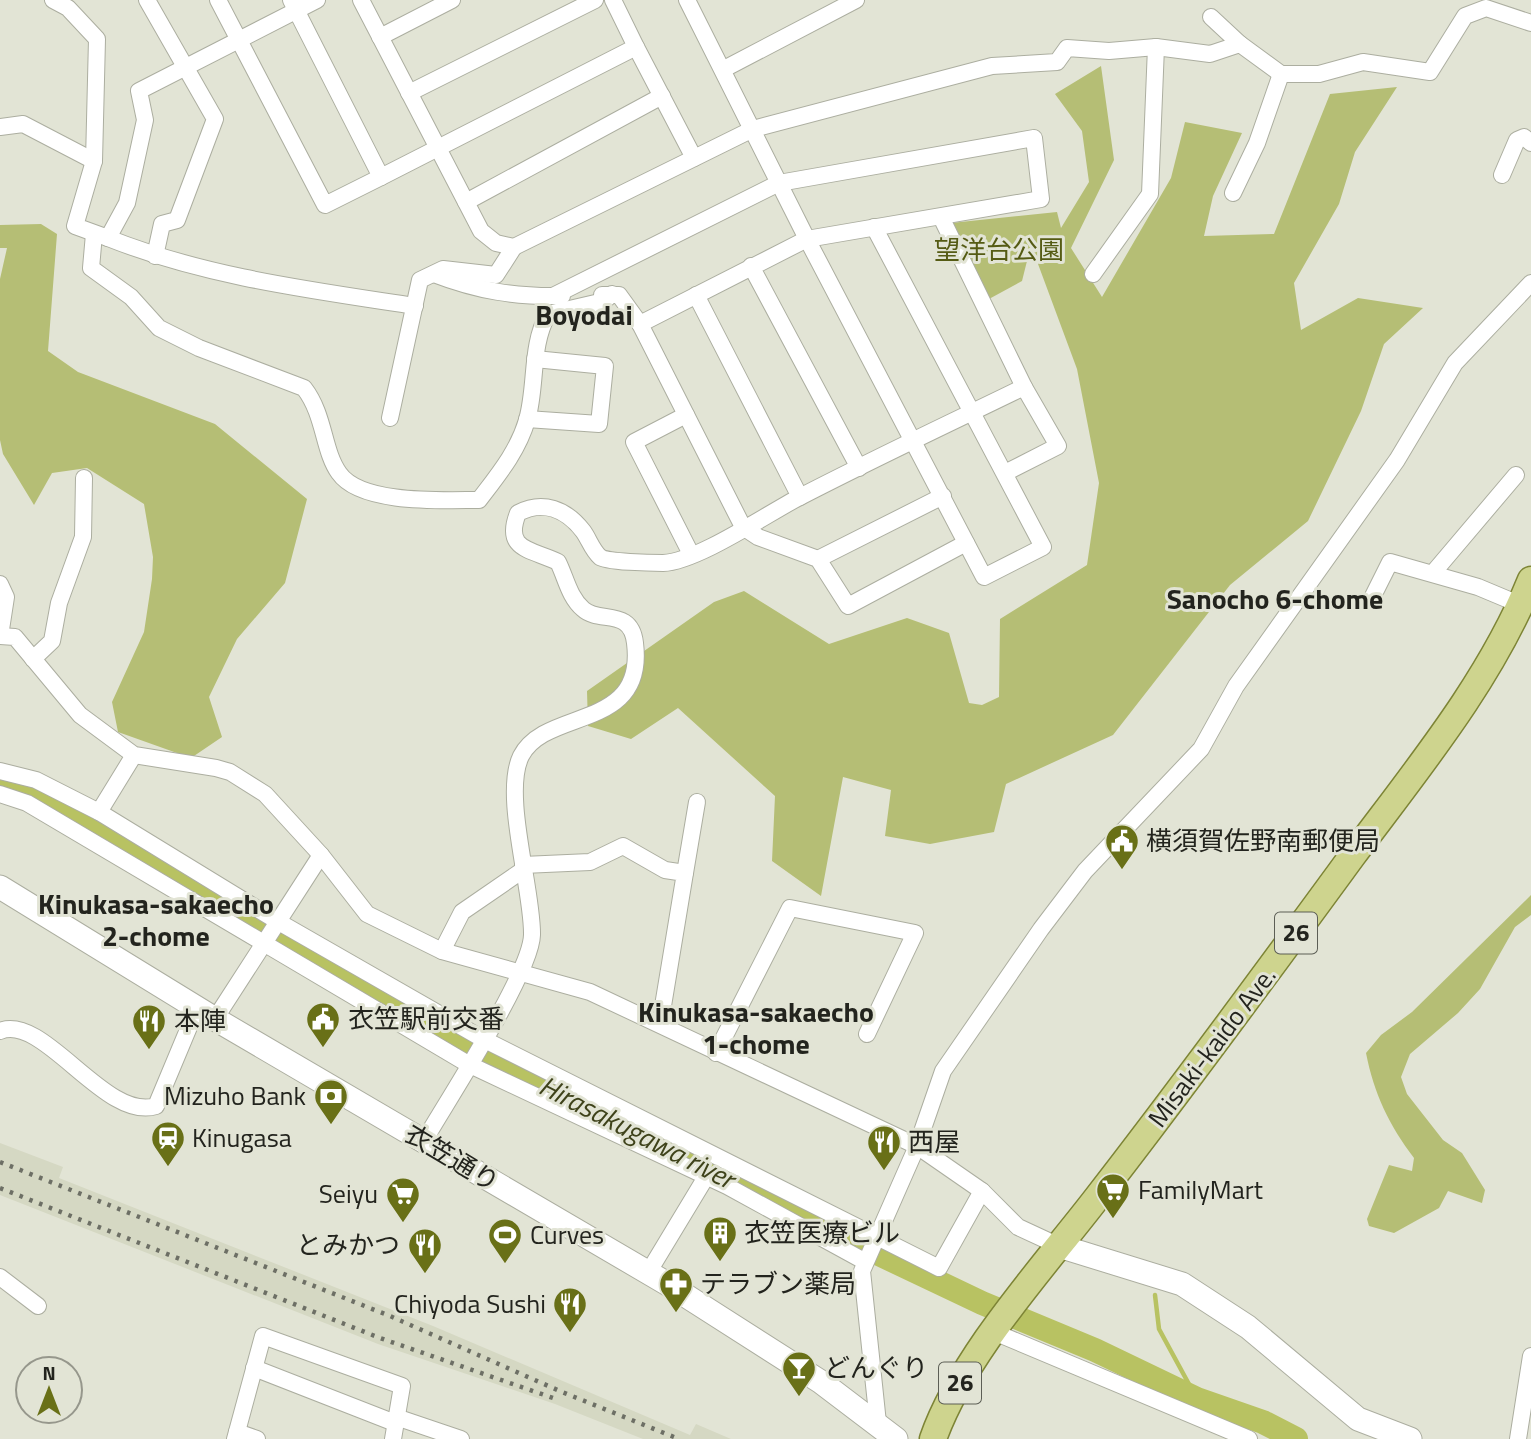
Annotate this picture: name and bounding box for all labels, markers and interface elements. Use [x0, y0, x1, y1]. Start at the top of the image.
park label: 望洋台公園 [934, 230, 1064, 269]
district label: Boyodai [535, 293, 633, 336]
district label: Sanocho 6-chome [1167, 577, 1383, 620]
place label: 横須賀佐野南郵便局 [1146, 821, 1380, 860]
public building icon: 横須賀佐野南郵便局 [1103, 822, 1141, 871]
district label: Kinukasa-sakaecho 2-chome [38, 882, 274, 957]
road number: 26 [1275, 912, 1317, 953]
street label: Misaki-kaido Ave. [1138, 958, 1285, 1135]
district label: Kinukasa-sakaecho 1-chome [638, 990, 874, 1065]
place label: 衣笠駅前交番 [348, 999, 504, 1038]
public building icon: 衣笠駅前交番 [304, 1000, 342, 1049]
place label: 本陣 [174, 1001, 226, 1040]
restaurant icon: 本陣 [130, 1002, 168, 1051]
water label: Hirasakugawa river [532, 1064, 745, 1201]
place label: Mizuho Bank [164, 1076, 306, 1115]
bank icon: Mizuho Bank [312, 1077, 350, 1126]
street label: 衣笠通り [398, 1114, 507, 1201]
place label: Kinugasa [192, 1118, 292, 1157]
station icon: Kinugasa [149, 1119, 187, 1168]
place label: 西屋 [908, 1122, 960, 1161]
restaurant icon: 西屋 [865, 1123, 903, 1172]
place label: FamilyMart [1138, 1170, 1263, 1209]
supermarket icon: FamilyMart [1094, 1171, 1132, 1220]
place label: Seiyu [319, 1174, 378, 1213]
supermarket icon: Seiyu [384, 1175, 422, 1224]
place label: 衣笠医療ビル [744, 1213, 900, 1252]
building icon: 衣笠医療ビル [701, 1214, 739, 1263]
place label: Curves [530, 1215, 604, 1254]
sports icon: Curves [486, 1216, 524, 1265]
place label: とみかつ [296, 1225, 400, 1264]
restaurant icon: とみかつ [406, 1226, 444, 1275]
place label: テラブン薬局 [700, 1264, 856, 1303]
pharmacy icon: テラブン薬局 [657, 1265, 695, 1314]
place label: Chiyoda Sushi [394, 1284, 546, 1323]
restaurant icon: Chiyoda Sushi [551, 1285, 589, 1334]
place label: どんぐり [824, 1348, 928, 1387]
bar icon: どんぐり [780, 1349, 818, 1398]
north arrow [14, 1355, 84, 1425]
text: N [42, 1358, 56, 1387]
road number: 26 [939, 1363, 981, 1404]

